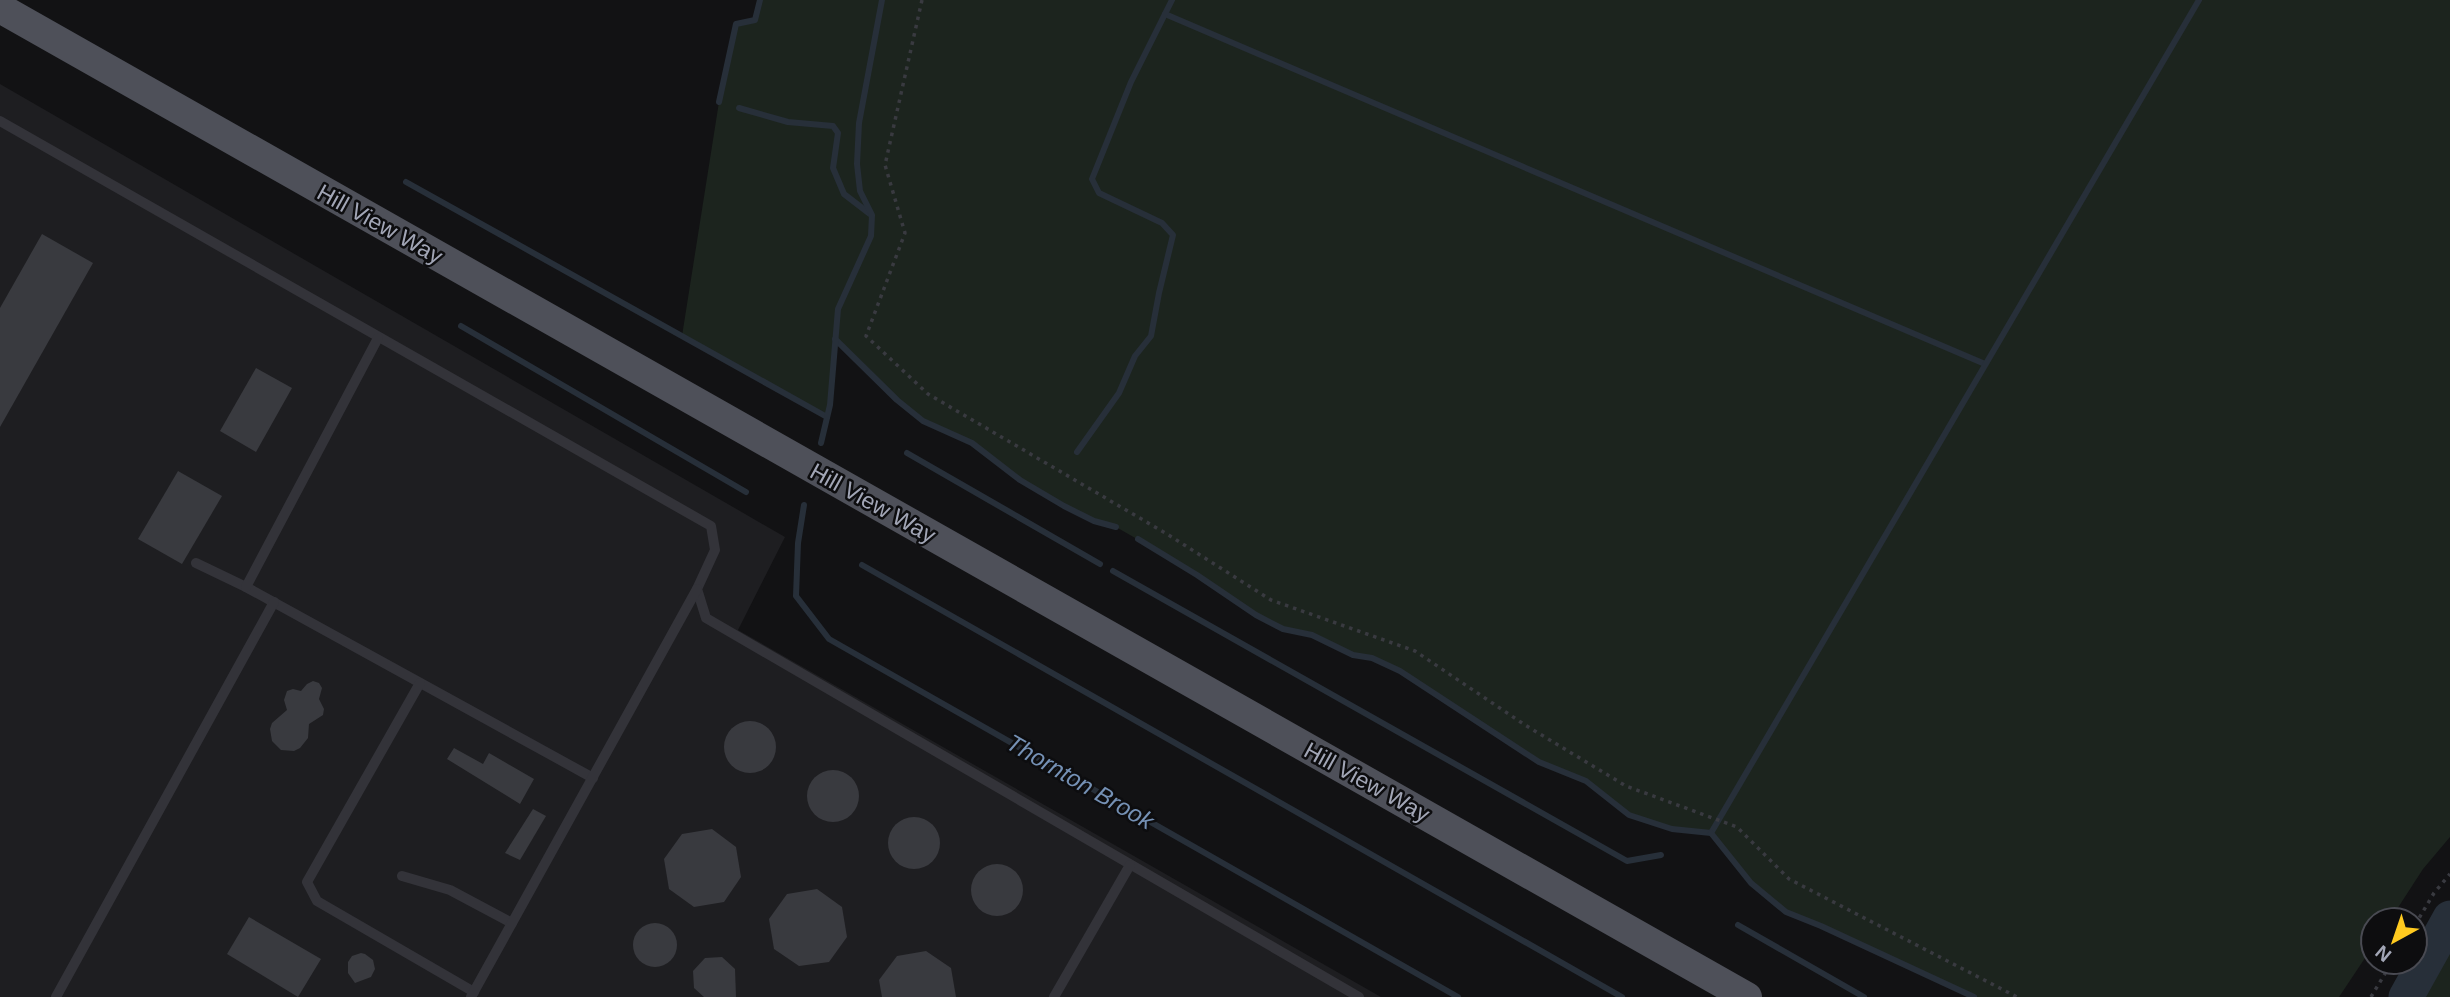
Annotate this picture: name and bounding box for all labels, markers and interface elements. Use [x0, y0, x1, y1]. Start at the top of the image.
street label: Hill View Way [313, 179, 448, 269]
street label: Hill View Way [806, 458, 941, 548]
water label: Thornton Brook [1002, 729, 1160, 836]
street label: Hill View Way [1300, 737, 1435, 827]
north arrow [2359, 906, 2429, 976]
text: N [2371, 941, 2395, 966]

